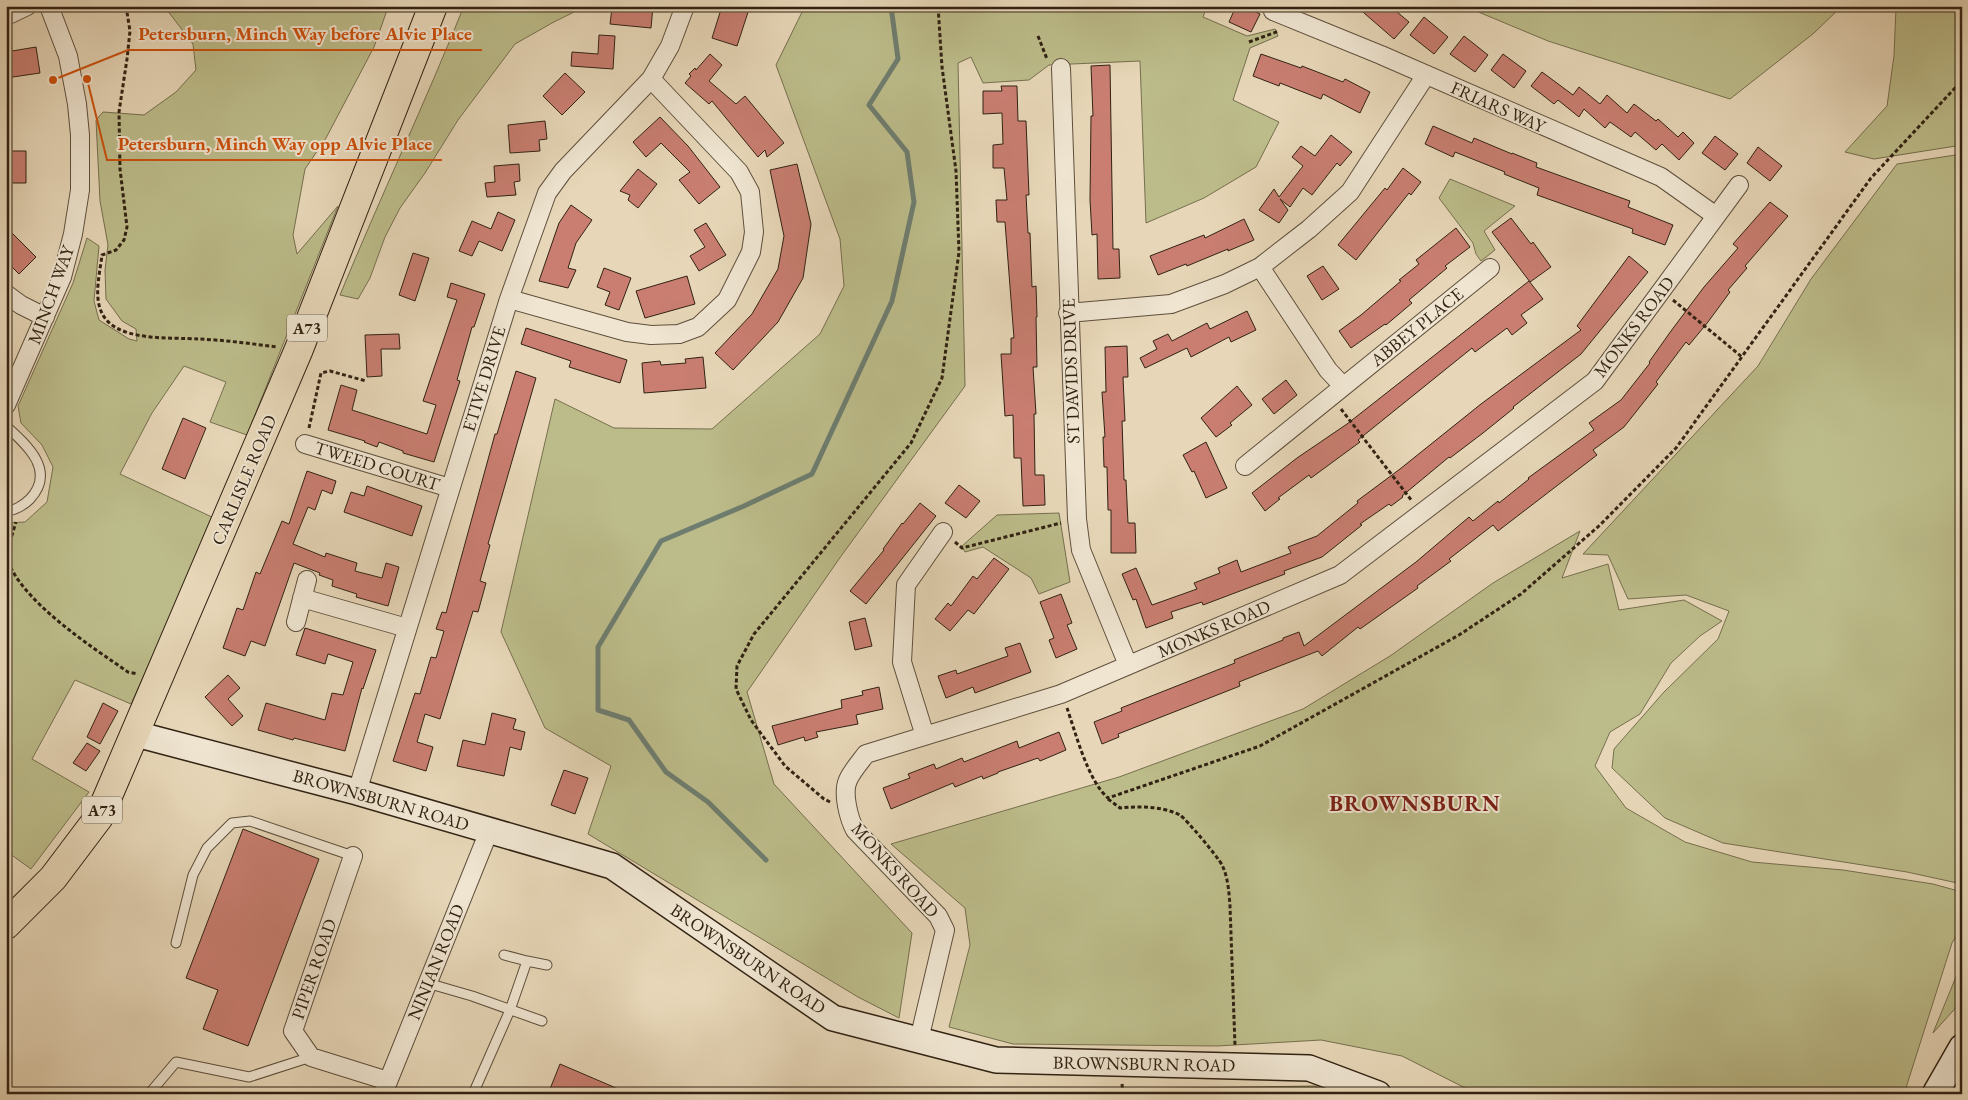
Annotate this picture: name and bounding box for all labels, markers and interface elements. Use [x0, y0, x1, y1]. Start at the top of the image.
callout: Petersburn, Minch Way before Alvie Place [128, 16, 482, 50]
text: Petersburn, Minch Way before Alvie Place [138, 21, 472, 46]
street label: FRIARS WAY [1447, 75, 1551, 138]
callout: Petersburn, Minch Way opp Alvie Place [107, 126, 442, 160]
text: Petersburn, Minch Way opp Alvie Place [118, 131, 432, 156]
street label: MINCH WAY [22, 241, 80, 347]
street label: MONKS ROAD [1588, 272, 1679, 382]
street label: ABBEY PLACE [1365, 282, 1468, 372]
street label: ST DAVIDS DRIVE [1056, 298, 1085, 444]
road number: A73 [287, 314, 327, 342]
street label: ETIVE DRIVE [457, 323, 510, 434]
street label: CARLISLE ROAD [206, 411, 281, 548]
street label: TWEED COURT [312, 436, 443, 496]
street label: MONKS ROAD [1154, 594, 1274, 663]
street label: BROWNSBURN ROAD [290, 763, 472, 836]
district label: BROWNSBURN [1329, 789, 1501, 818]
road number: A73 [82, 796, 122, 824]
street label: MONKS ROAD [847, 817, 944, 922]
street label: BROWNSBURN ROAD [666, 898, 830, 1019]
street label: NINIAN ROAD [402, 900, 469, 1023]
street label: PIPER ROAD [286, 916, 341, 1022]
street label: BROWNSBURN ROAD [1053, 1050, 1235, 1077]

